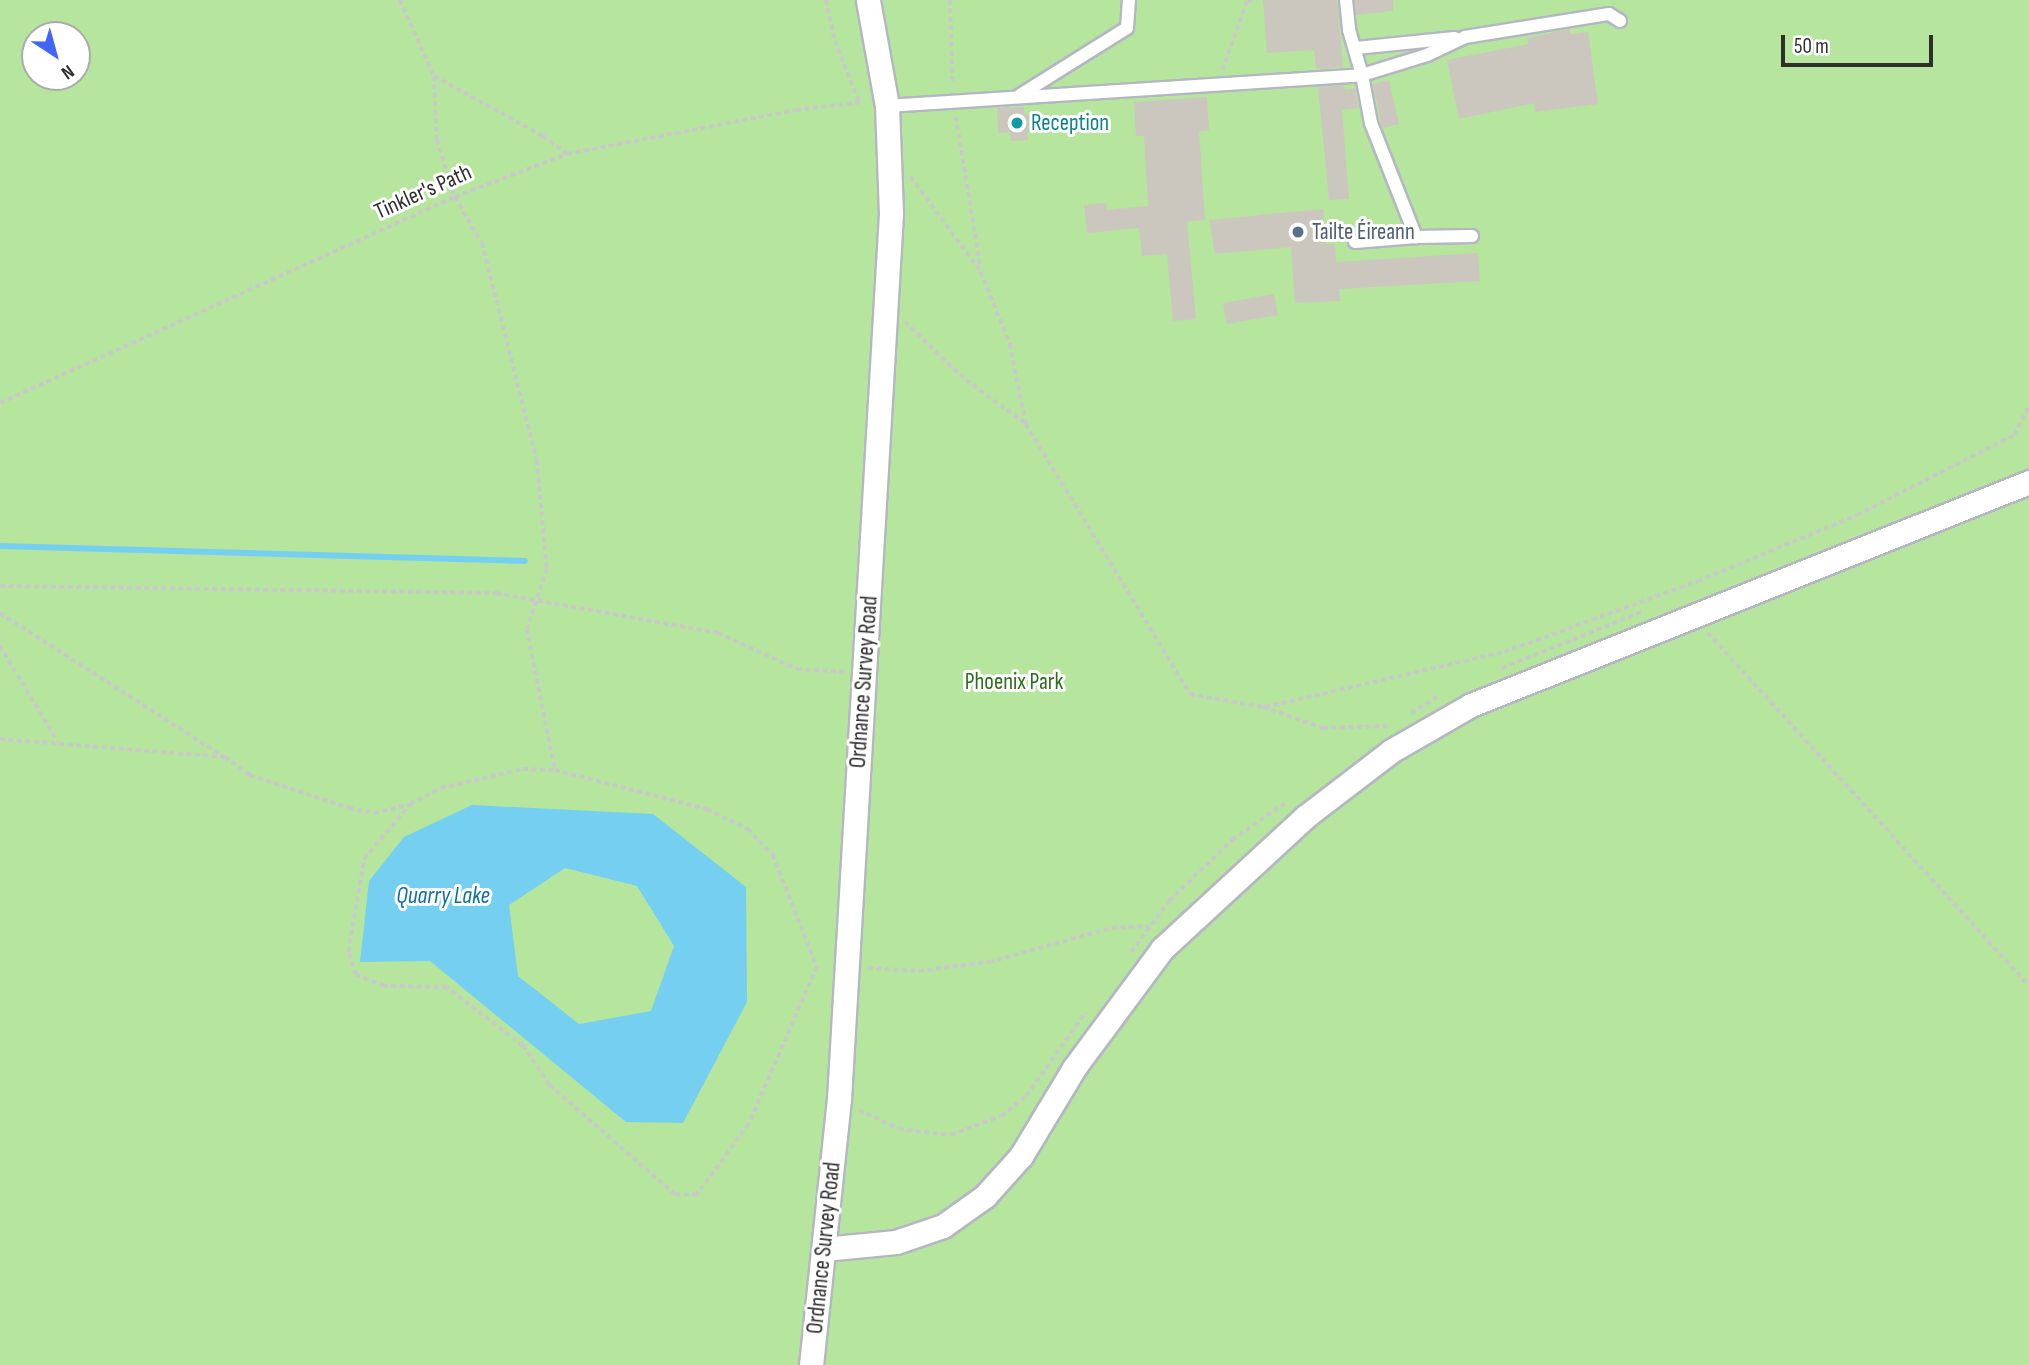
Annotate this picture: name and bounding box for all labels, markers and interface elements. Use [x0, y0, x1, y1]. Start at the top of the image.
north arrow [21, 21, 91, 91]
scale bar [1784, 21, 1936, 65]
text: 50 m [1794, 34, 1829, 59]
text: N [57, 59, 78, 84]
place label: Reception [1031, 109, 1109, 137]
marker: Reception [1009, 115, 1025, 131]
street label: Tinkler's Path [370, 158, 476, 226]
place label: Tailte Éireann [1312, 218, 1415, 246]
marker: Tailte Éireann [1290, 224, 1306, 240]
street label: Ordnance Survey Road [844, 595, 884, 769]
park label: Phoenix Park [965, 668, 1063, 696]
water label: Quarry Lake [396, 882, 490, 910]
street label: Ordnance Survey Road [801, 1161, 847, 1335]

